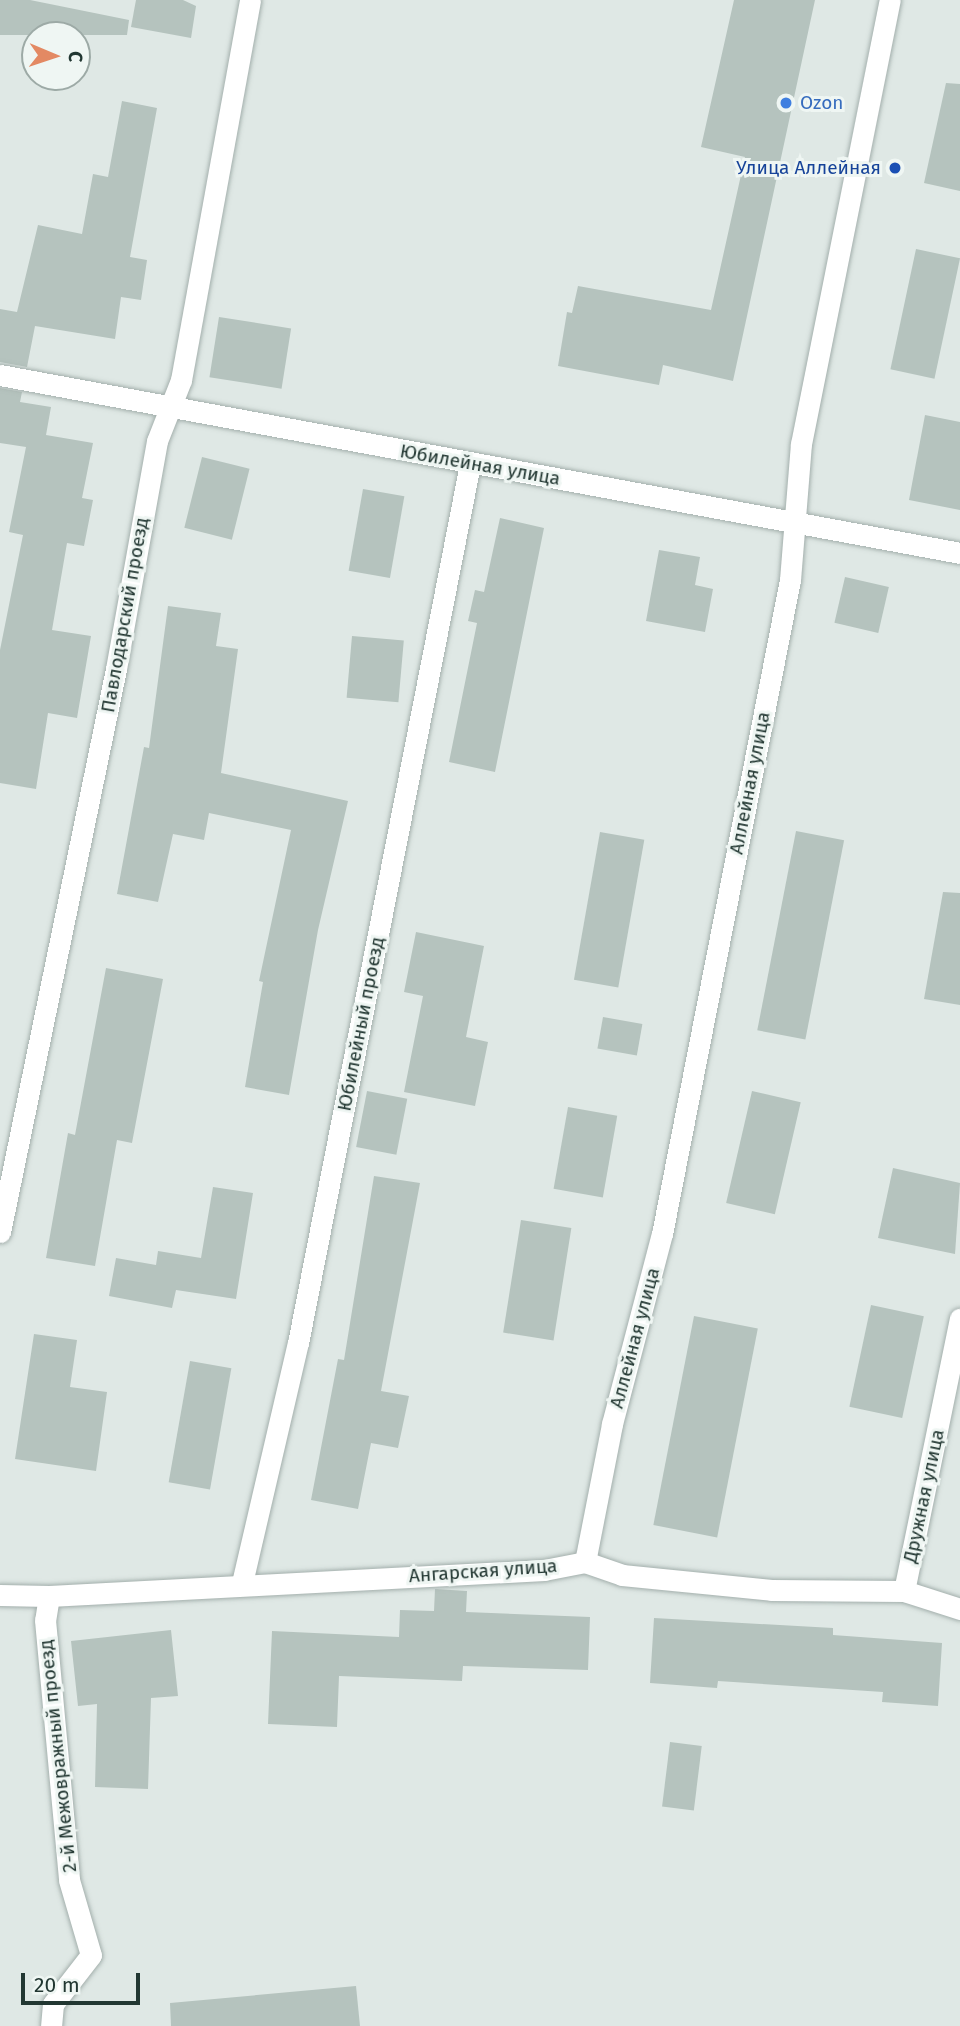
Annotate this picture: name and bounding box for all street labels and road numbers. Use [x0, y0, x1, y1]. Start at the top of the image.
street label: Юбилейная улица [398, 440, 562, 490]
street label: Павлодарский проезд [97, 516, 153, 714]
street label: Аллейная улица [725, 710, 775, 856]
street label: Юбилейный проезд [333, 935, 389, 1113]
street label: Аллейная улица [605, 1265, 665, 1411]
street label: Дружная улица [899, 1427, 949, 1565]
street label: Ангарская улица [408, 1554, 558, 1588]
street label: 2-й Межовражный проезд [34, 1639, 82, 1873]

